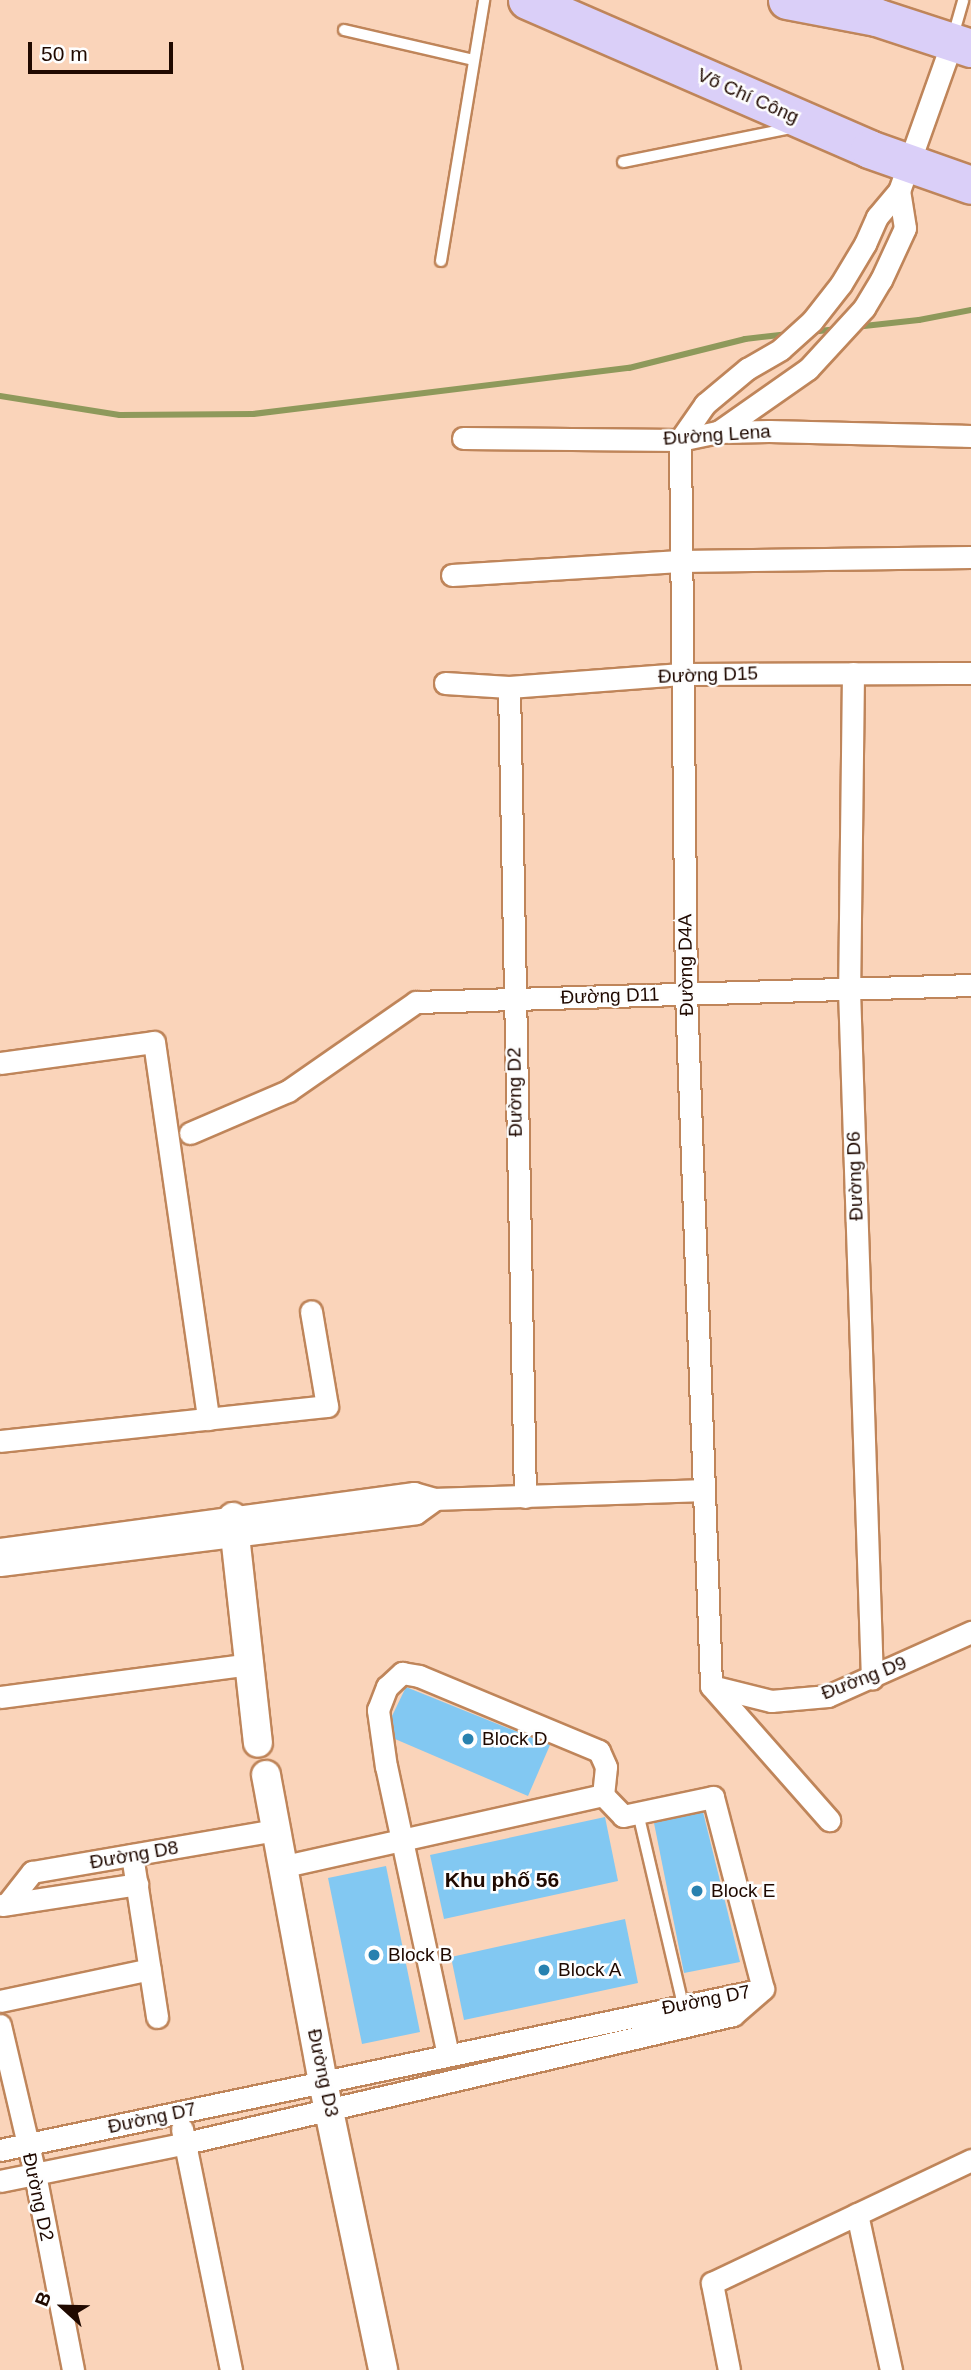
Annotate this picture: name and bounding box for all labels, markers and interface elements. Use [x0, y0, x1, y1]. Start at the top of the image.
scale bar [32, 28, 177, 72]
text: 50 m [41, 42, 88, 65]
street label: Võ Chí Công [694, 63, 802, 129]
street label: Đường Lena [663, 420, 771, 450]
street label: Đường D15 [658, 662, 758, 688]
street label: Đường D4A [674, 914, 698, 1016]
street label: Đường D11 [560, 983, 660, 1009]
street label: Đường D2 [503, 1047, 527, 1137]
street label: Đường D6 [842, 1131, 868, 1221]
street label: Đường D9 [818, 1651, 910, 1705]
place label: Block D [482, 1728, 547, 1750]
marker: Block D [460, 1731, 476, 1747]
street label: Đường D8 [88, 1836, 180, 1874]
district label: Khu phố 56 [445, 1867, 559, 1893]
place label: Block E [711, 1880, 775, 1902]
marker: Block E [689, 1883, 705, 1899]
place label: Block B [388, 1944, 452, 1966]
marker: Block B [366, 1947, 382, 1963]
place label: Block A [558, 1959, 622, 1981]
marker: Block A [536, 1962, 552, 1978]
street label: Đường D7 [660, 1980, 752, 2020]
street label: Đường D3 [303, 2027, 343, 2119]
street label: Đường D7 [106, 2098, 198, 2138]
street label: Đường D2 [18, 2151, 58, 2243]
north arrow [28, 2272, 98, 2342]
text: B [31, 2289, 55, 2309]

